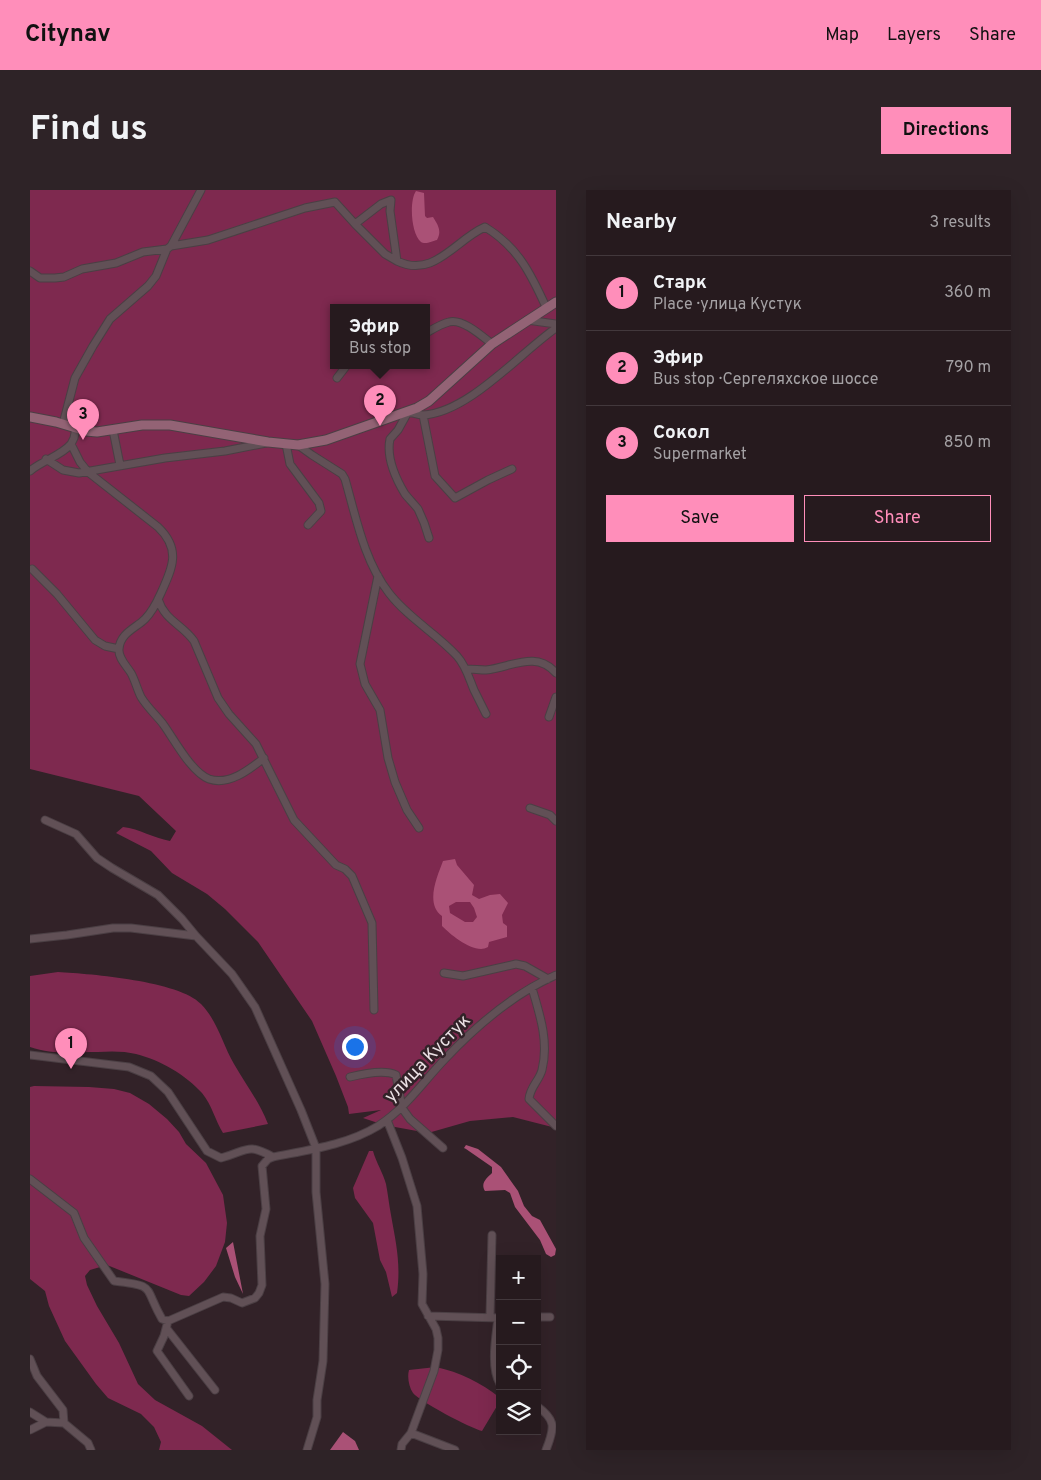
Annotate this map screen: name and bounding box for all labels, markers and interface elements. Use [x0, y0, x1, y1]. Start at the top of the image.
text: Citynav [25, 20, 111, 50]
text: Map [825, 24, 859, 47]
text: Layers [887, 24, 941, 47]
text: Share [969, 24, 1016, 47]
button: Directions [881, 107, 1011, 154]
text: Find us [30, 108, 148, 152]
text: Nearby [606, 209, 677, 236]
text: 3 results [929, 213, 991, 233]
text: Старк [653, 271, 707, 295]
text: 1 [619, 283, 625, 303]
text: 360 m [944, 283, 991, 303]
text: Place · улица Кустук [653, 295, 802, 315]
popup [330, 304, 430, 369]
text: Эфир [349, 315, 400, 339]
text: Bus stop [349, 339, 411, 359]
text: Эфир [653, 346, 704, 370]
text: 2 [617, 358, 627, 378]
text: 790 m [946, 358, 991, 378]
text: Bus stop · Сергеляхское шоссе [653, 370, 878, 390]
pin: 2 [364, 385, 396, 426]
pin: 3 [67, 399, 99, 440]
text: Сокол [653, 421, 710, 445]
text: 3 [617, 433, 627, 453]
text: 850 m [944, 433, 991, 453]
text: Supermarket [653, 445, 747, 465]
button: Save [606, 495, 794, 542]
button: Share [804, 495, 991, 542]
street label: улица Кустук [380, 1010, 476, 1108]
pin: 1 [55, 1028, 87, 1069]
your location [342, 1034, 368, 1060]
map controls [496, 1255, 541, 1435]
button: + [496, 1255, 541, 1300]
button: − [496, 1300, 541, 1345]
button: locate [496, 1345, 541, 1390]
button: layers [496, 1390, 541, 1435]

